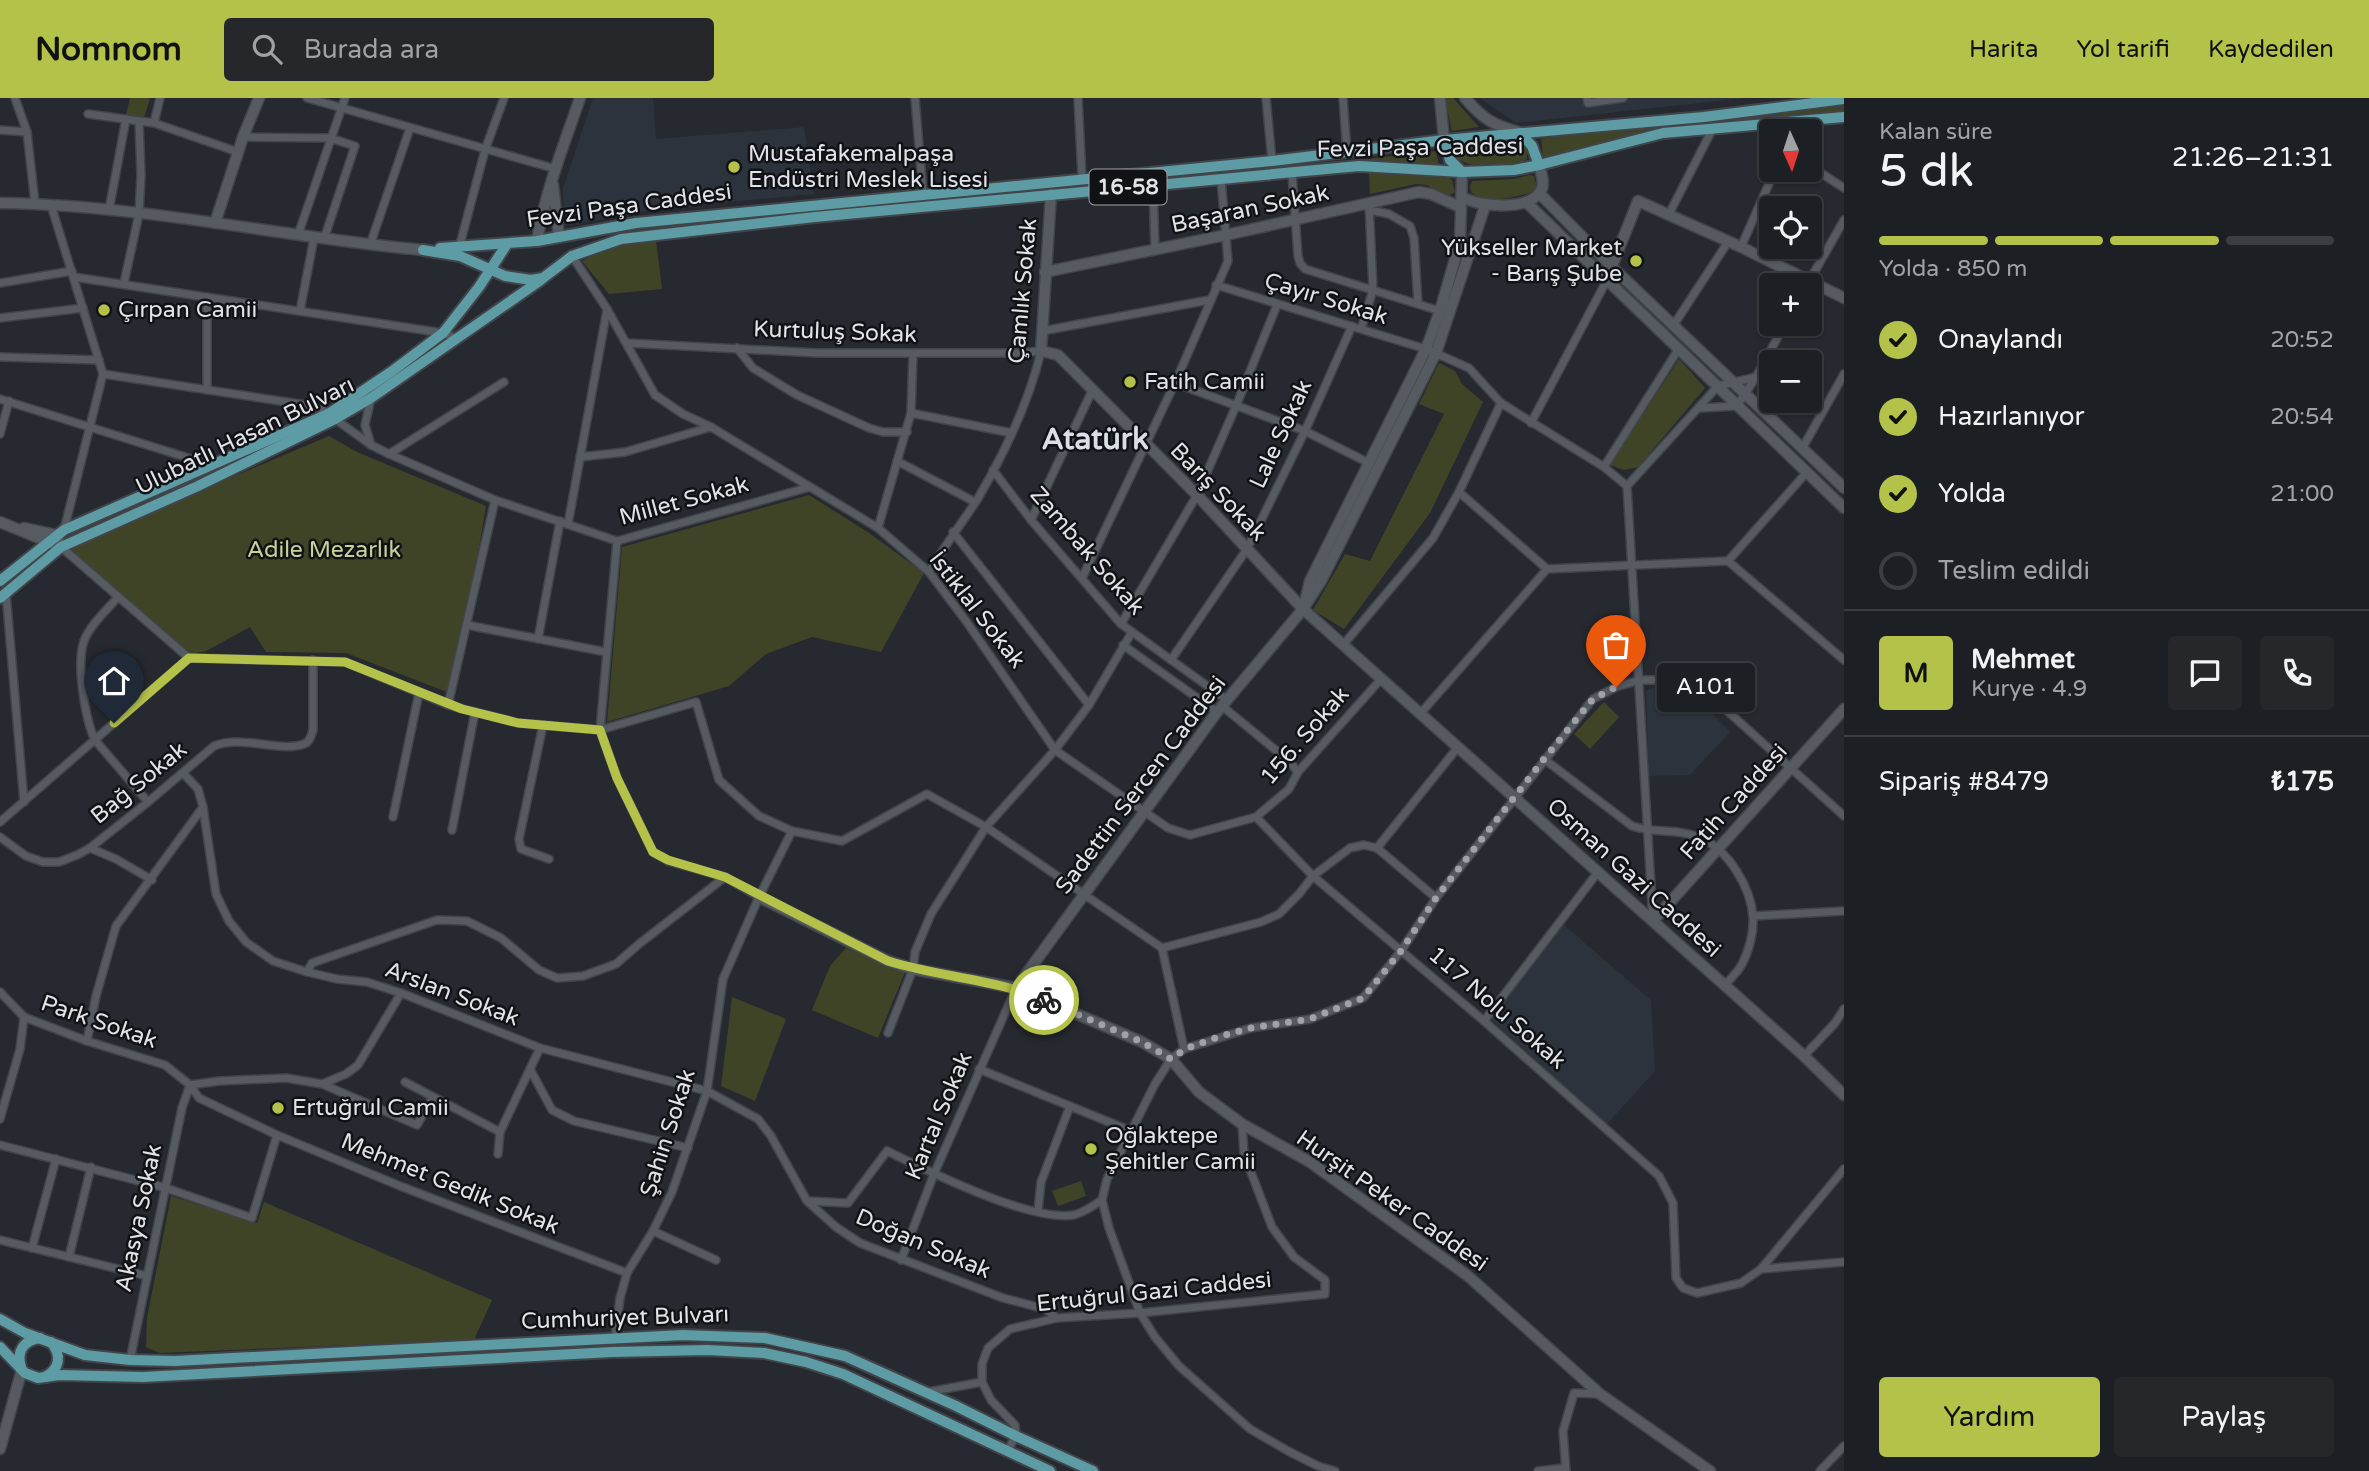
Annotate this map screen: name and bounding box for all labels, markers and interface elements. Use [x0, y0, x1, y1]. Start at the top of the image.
search box [224, 18, 714, 81]
text: Nomnom [35, 30, 182, 69]
icon: search [248, 30, 286, 68]
text: Burada ara [304, 34, 439, 65]
text: Harita [1969, 35, 2038, 64]
text: Yol tarifi [2076, 35, 2170, 64]
text: Kaydedilen [2208, 35, 2334, 64]
text: Kalan süre [1879, 118, 1993, 146]
north arrow [1759, 119, 1822, 182]
map controls [1759, 119, 1822, 413]
street label: Fevzi Paşa Caddesi [1316, 132, 1524, 164]
place label: Mustafakemalpaşa Endüstri Meslek Lisesi [748, 140, 988, 194]
text: 21:26–21:31 [2172, 142, 2334, 173]
text: 5 dk [1879, 144, 1974, 199]
marker: Mustafakemalpaşa Endüstri Meslek Lisesi [726, 159, 742, 175]
road number: 16-58 [1090, 170, 1166, 204]
street label: Fevzi Paşa Caddesi [525, 178, 733, 234]
street label: Başaran Sokak [1169, 179, 1331, 239]
button: locate [1759, 196, 1822, 259]
street label: Çamlık Sokak [1003, 217, 1043, 365]
place label: Yükseller Market - Barış Şube [1441, 234, 1622, 288]
marker: Yükseller Market - Barış Şube [1628, 253, 1644, 269]
text: Yolda · 850 m [1879, 255, 2028, 283]
street label: Çayır Sokak [1261, 267, 1391, 331]
button: + [1759, 273, 1822, 336]
place label: Çırpan Camii [118, 296, 257, 324]
marker: Çırpan Camii [96, 302, 112, 318]
street label: Kurtuluş Sokak [753, 315, 917, 349]
icon: check [1879, 321, 1917, 359]
text: Onaylandı [1938, 324, 2063, 355]
text: 20:52 [2270, 326, 2334, 354]
button: − [1759, 350, 1822, 413]
place label: Fatih Camii [1144, 368, 1265, 396]
street label: Ulubatlı Hasan Bulvarı [131, 371, 359, 501]
marker: Fatih Camii [1122, 374, 1138, 390]
street label: Lale Sokak [1244, 375, 1318, 493]
icon: check [1879, 398, 1917, 436]
text: Hazırlanıyor [1938, 401, 2085, 432]
text: 20:54 [2270, 403, 2334, 431]
district label: Atatürk [1041, 421, 1149, 458]
street label: Barış Sokak [1164, 437, 1272, 547]
street label: Millet Sokak [616, 470, 752, 532]
icon: check [1879, 475, 1917, 513]
text: Yolda [1938, 478, 2006, 509]
text: 21:00 [2270, 480, 2334, 508]
street label: Zambak Sokak [1024, 481, 1150, 621]
park label: Adile Mezarlık [247, 536, 401, 564]
street label: İstiklal Sokak [923, 546, 1031, 674]
text: Teslim edildi [1938, 555, 2090, 586]
pin [1586, 615, 1646, 687]
icon: bag [1597, 626, 1635, 664]
button: chat [2168, 636, 2242, 710]
button: phone [2260, 636, 2334, 710]
text: Mehmet [1971, 644, 2075, 675]
pin [84, 651, 144, 723]
text: M [1903, 658, 1929, 689]
icon: home [95, 662, 133, 700]
callout: A101 [1658, 662, 1756, 712]
street label: Sadettin Sercen Caddesi [1050, 670, 1232, 900]
text: A101 [1676, 673, 1736, 701]
text: Kurye · 4.9 [1971, 675, 2087, 703]
street label: 156. Sokak [1255, 681, 1355, 791]
street label: Bağ Sokak [85, 736, 193, 830]
street label: Fatih Caddesi [1674, 738, 1794, 866]
text: Sipariş #8479 [1879, 766, 2049, 797]
text: ₺175 [2271, 766, 2334, 797]
street label: Osman Gazi Caddesi [1541, 792, 1727, 964]
street label: 117 Nolu Sokak [1423, 941, 1571, 1075]
street label: Arslan Sokak [381, 956, 523, 1032]
courier [1009, 965, 1079, 1035]
icon: bike [1025, 981, 1063, 1019]
street label: Park Sokak [37, 989, 161, 1055]
street label: Kartal Sokak [899, 1048, 979, 1184]
street label: Şahin Sokak [634, 1066, 702, 1200]
place label: Ertuğrul Camii [292, 1094, 449, 1122]
marker: Ertuğrul Camii [270, 1100, 286, 1116]
place label: Oğlaktepe Şehitler Camii [1105, 1122, 1256, 1176]
street label: Hurşit Peker Caddesi [1291, 1124, 1493, 1278]
street label: Mehmet Gedik Sokak [337, 1127, 563, 1241]
marker: Oğlaktepe Şehitler Camii [1083, 1141, 1099, 1157]
street label: Akasya Sokak [110, 1142, 168, 1294]
street label: Doğan Sokak [851, 1203, 995, 1285]
street label: Ertuğrul Gazi Caddesi [1035, 1266, 1273, 1318]
street label: Cumhuriyet Bulvarı [520, 1300, 730, 1336]
button: Yardım [1879, 1377, 2100, 1457]
button: Paylaş [2114, 1377, 2334, 1457]

